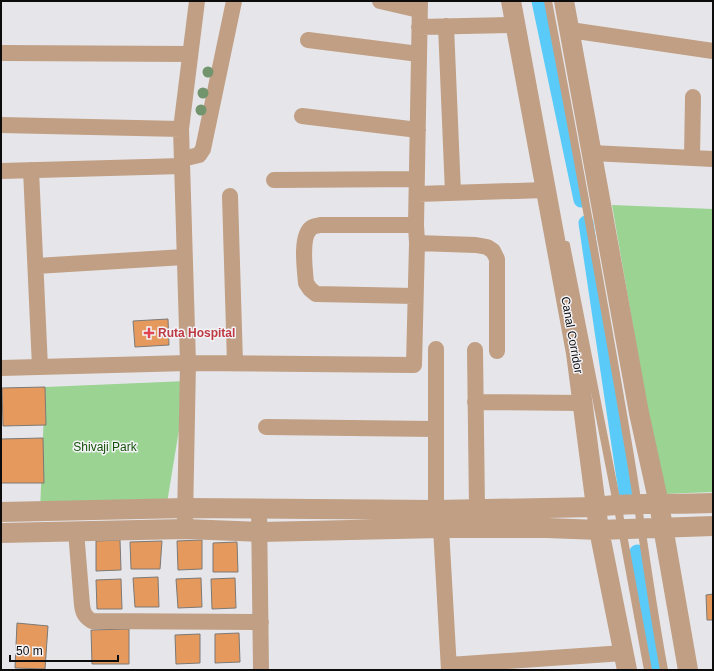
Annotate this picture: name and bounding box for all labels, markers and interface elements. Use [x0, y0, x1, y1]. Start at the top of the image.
street label: Canal Corridor [558, 295, 586, 375]
place label: Ruta Hospital [158, 326, 235, 340]
marker: Ruta Hospital [143, 327, 155, 339]
park label: Shivaji Park [73, 440, 138, 454]
scale bar [10, 637, 118, 663]
text: 50 m [16, 644, 43, 658]

